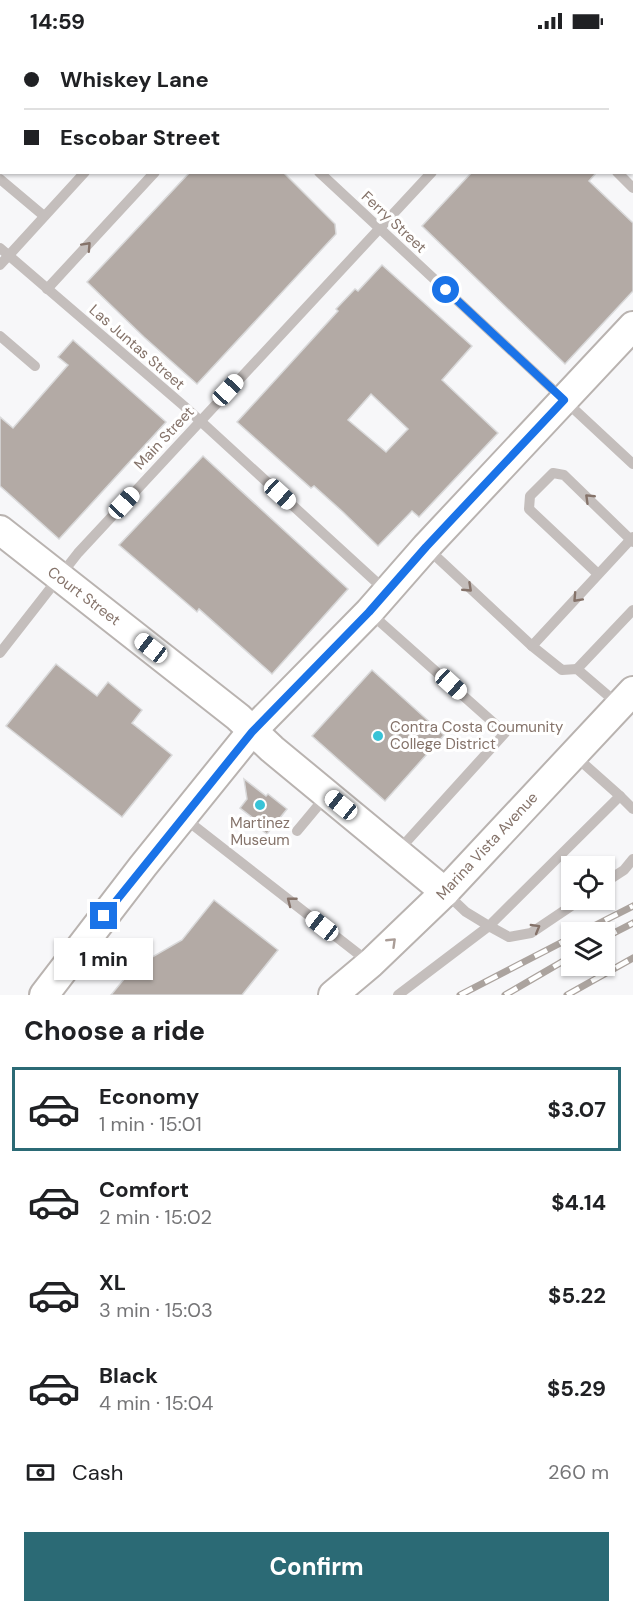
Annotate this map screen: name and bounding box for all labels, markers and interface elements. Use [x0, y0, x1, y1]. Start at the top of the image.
text: 14:59 [30, 7, 85, 36]
text: Whiskey Lane [60, 65, 209, 94]
text: Escobar Street [60, 123, 220, 152]
street label: Ferry Street [357, 187, 431, 257]
one-way arrow [80, 243, 91, 253]
route start [432, 276, 459, 303]
street label: Las Juntas Street [85, 300, 189, 394]
car [209, 371, 247, 409]
street label: Main Street [130, 402, 198, 474]
car [261, 475, 299, 513]
car [105, 484, 143, 522]
one-way arrow [585, 495, 596, 506]
street label: Court Street [44, 562, 125, 630]
one-way arrow [461, 581, 472, 592]
one-way arrow [573, 590, 584, 601]
car [131, 630, 171, 666]
car [432, 665, 470, 703]
place label: Contra Costa Coumunity College District [390, 717, 564, 754]
marker: Contra Costa Coumunity College District [371, 729, 385, 743]
car [321, 787, 361, 823]
street label: Marina Vista Avenue [432, 788, 542, 904]
marker: Martinez Museum [253, 798, 267, 812]
place label: Martinez Museum [230, 813, 290, 850]
map controls [561, 856, 615, 976]
button: locate [561, 856, 615, 910]
one-way arrow [287, 898, 298, 909]
route end [90, 902, 117, 929]
car [302, 908, 342, 944]
button: layers [561, 922, 615, 976]
one-way arrow [530, 924, 540, 935]
callout: 1 min [54, 937, 154, 979]
one-way arrow [386, 938, 396, 949]
text: 1 min [79, 946, 128, 972]
text: Choose a ride [24, 1013, 205, 1048]
icon: car [27, 1082, 81, 1136]
text: Economy [99, 1082, 199, 1111]
text: $3.07 [548, 1095, 606, 1124]
text: 1 min · 15:01 [99, 1111, 202, 1137]
icon: car [27, 1175, 81, 1229]
text: Comfort [99, 1175, 189, 1204]
text: $4.14 [551, 1188, 606, 1217]
text: 2 min · 15:02 [99, 1204, 212, 1230]
icon: car [27, 1268, 81, 1322]
text: XL [99, 1268, 126, 1297]
text: $5.22 [548, 1281, 606, 1310]
text: 3 min · 15:03 [99, 1297, 213, 1323]
icon: car [27, 1361, 81, 1415]
text: Black [99, 1361, 158, 1390]
text: $5.29 [547, 1374, 606, 1403]
text: 4 min · 15:04 [99, 1390, 213, 1416]
icon: cash [24, 1456, 57, 1489]
text: Cash [72, 1458, 123, 1487]
text: 260 m [548, 1459, 609, 1485]
button: Confirm [24, 1532, 609, 1601]

